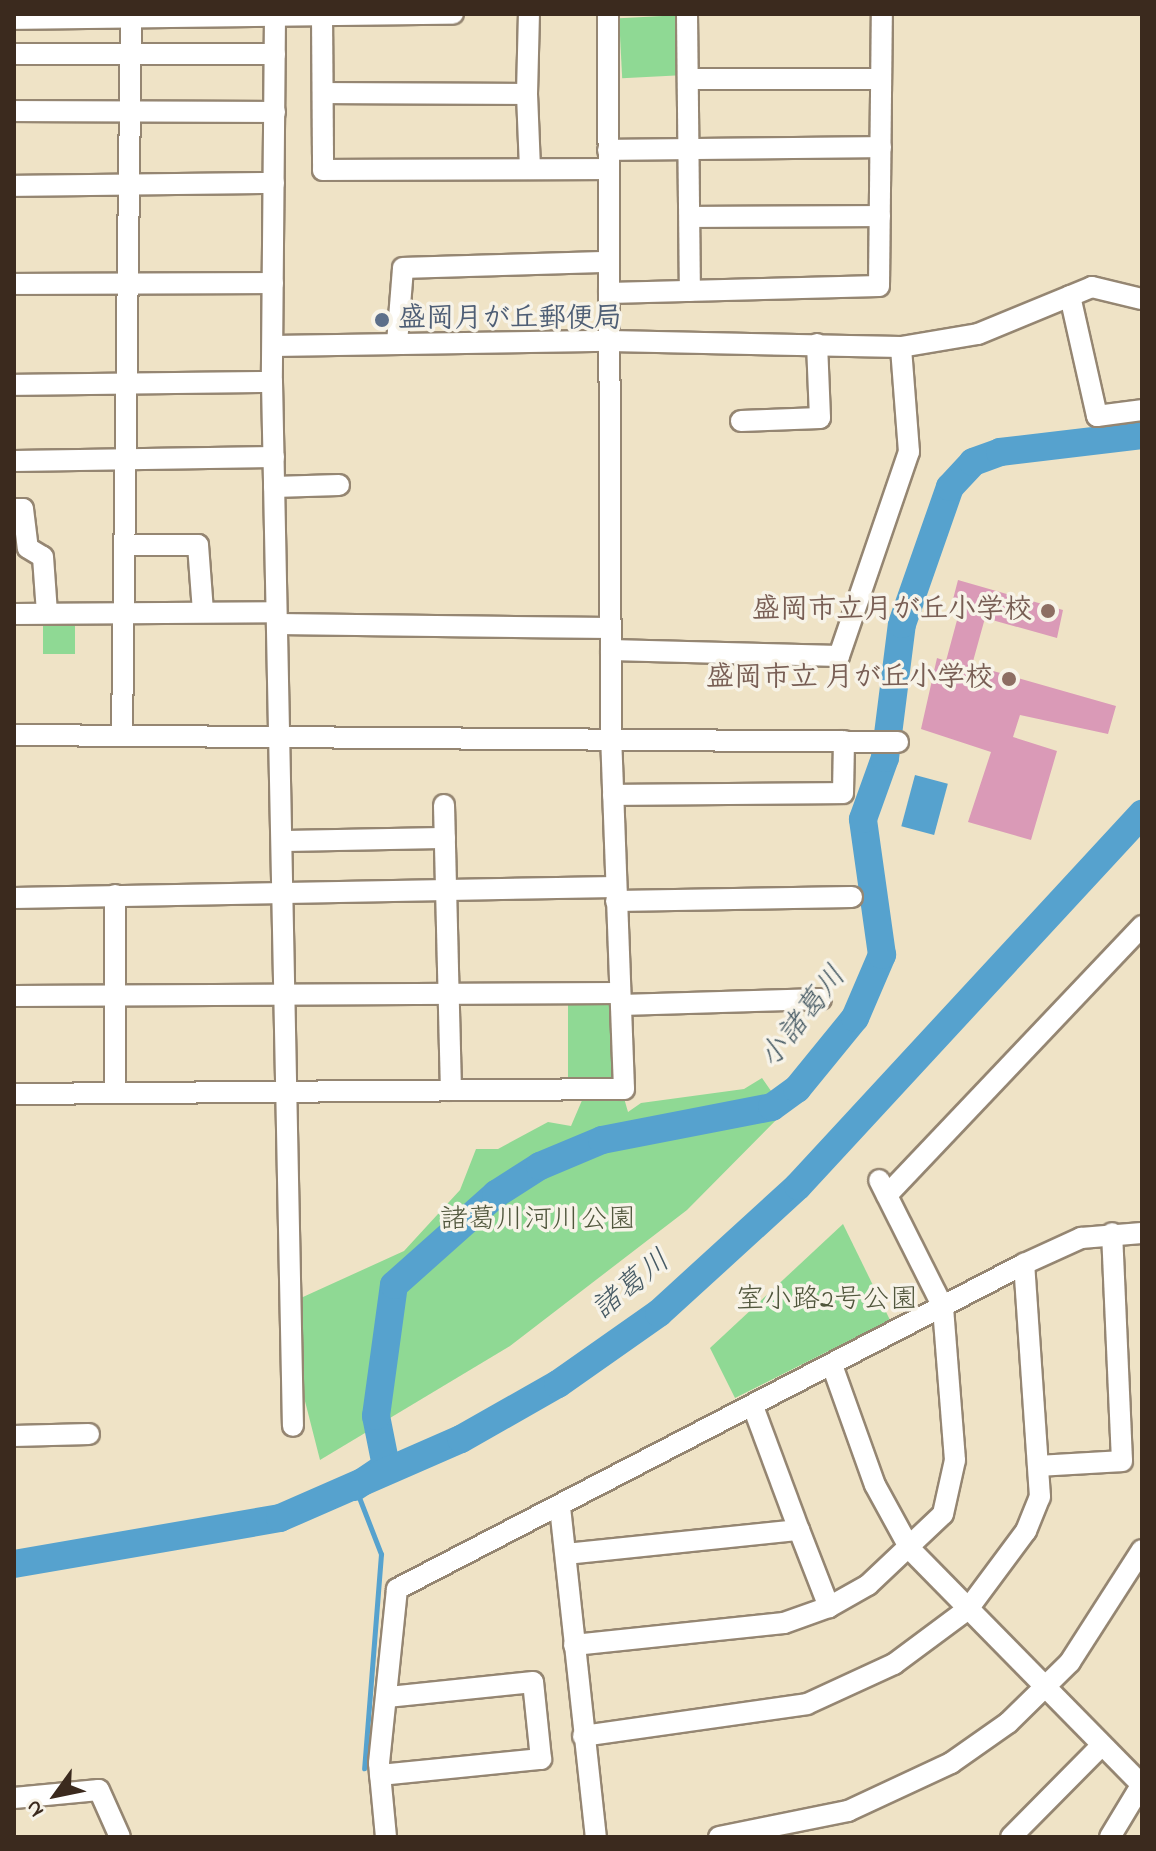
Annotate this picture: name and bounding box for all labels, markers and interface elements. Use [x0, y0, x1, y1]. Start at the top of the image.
place label: 盛岡月が丘郵便局 [398, 303, 622, 337]
marker: 盛岡月が丘郵便局 [373, 311, 391, 329]
place label: 盛岡市立月が丘小学校 [752, 594, 1032, 628]
marker: 盛岡市立月が丘小学校 [1039, 602, 1057, 620]
place label: 盛岡市立 月が丘小学校 [706, 662, 993, 696]
marker: 盛岡市立 月が丘小学校 [1000, 670, 1018, 688]
water label: 小諸葛川 [753, 960, 855, 1076]
park label: 諸葛川河川公園 [440, 1204, 636, 1238]
water label: 諸葛川 [586, 1244, 678, 1328]
park label: 室小路2号公園 [736, 1284, 918, 1318]
north arrow [16, 1755, 96, 1835]
text: N [18, 1793, 53, 1823]

